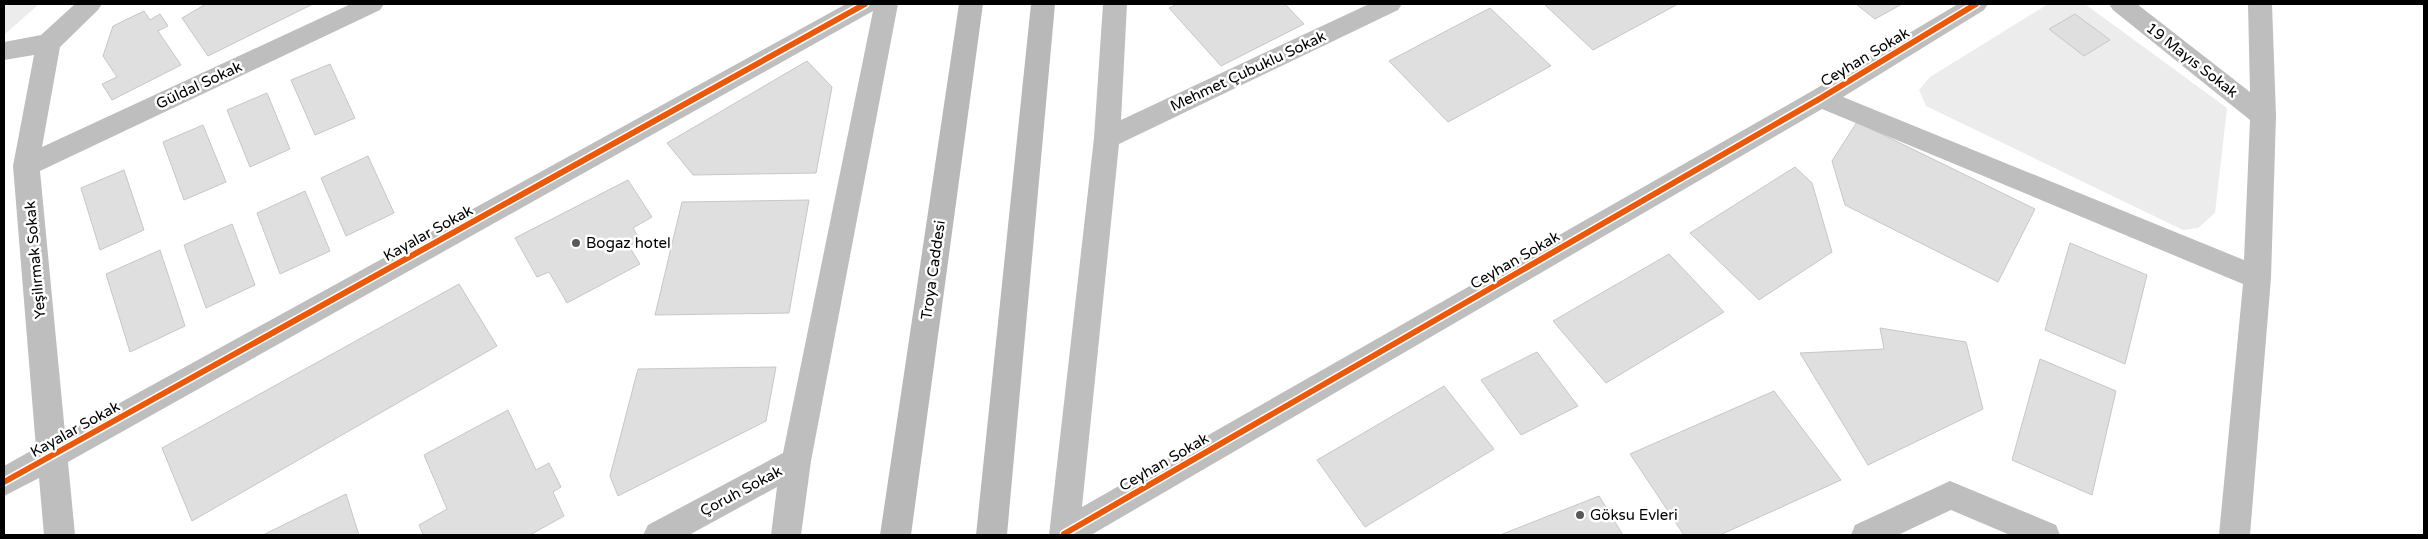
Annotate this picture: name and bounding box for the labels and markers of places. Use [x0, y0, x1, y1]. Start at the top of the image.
place label: Bogaz hotel [586, 234, 671, 252]
marker: Bogaz hotel [570, 237, 582, 249]
place label: Göksu Evleri [1590, 506, 1678, 524]
marker: Göksu Evleri [1574, 509, 1586, 521]

